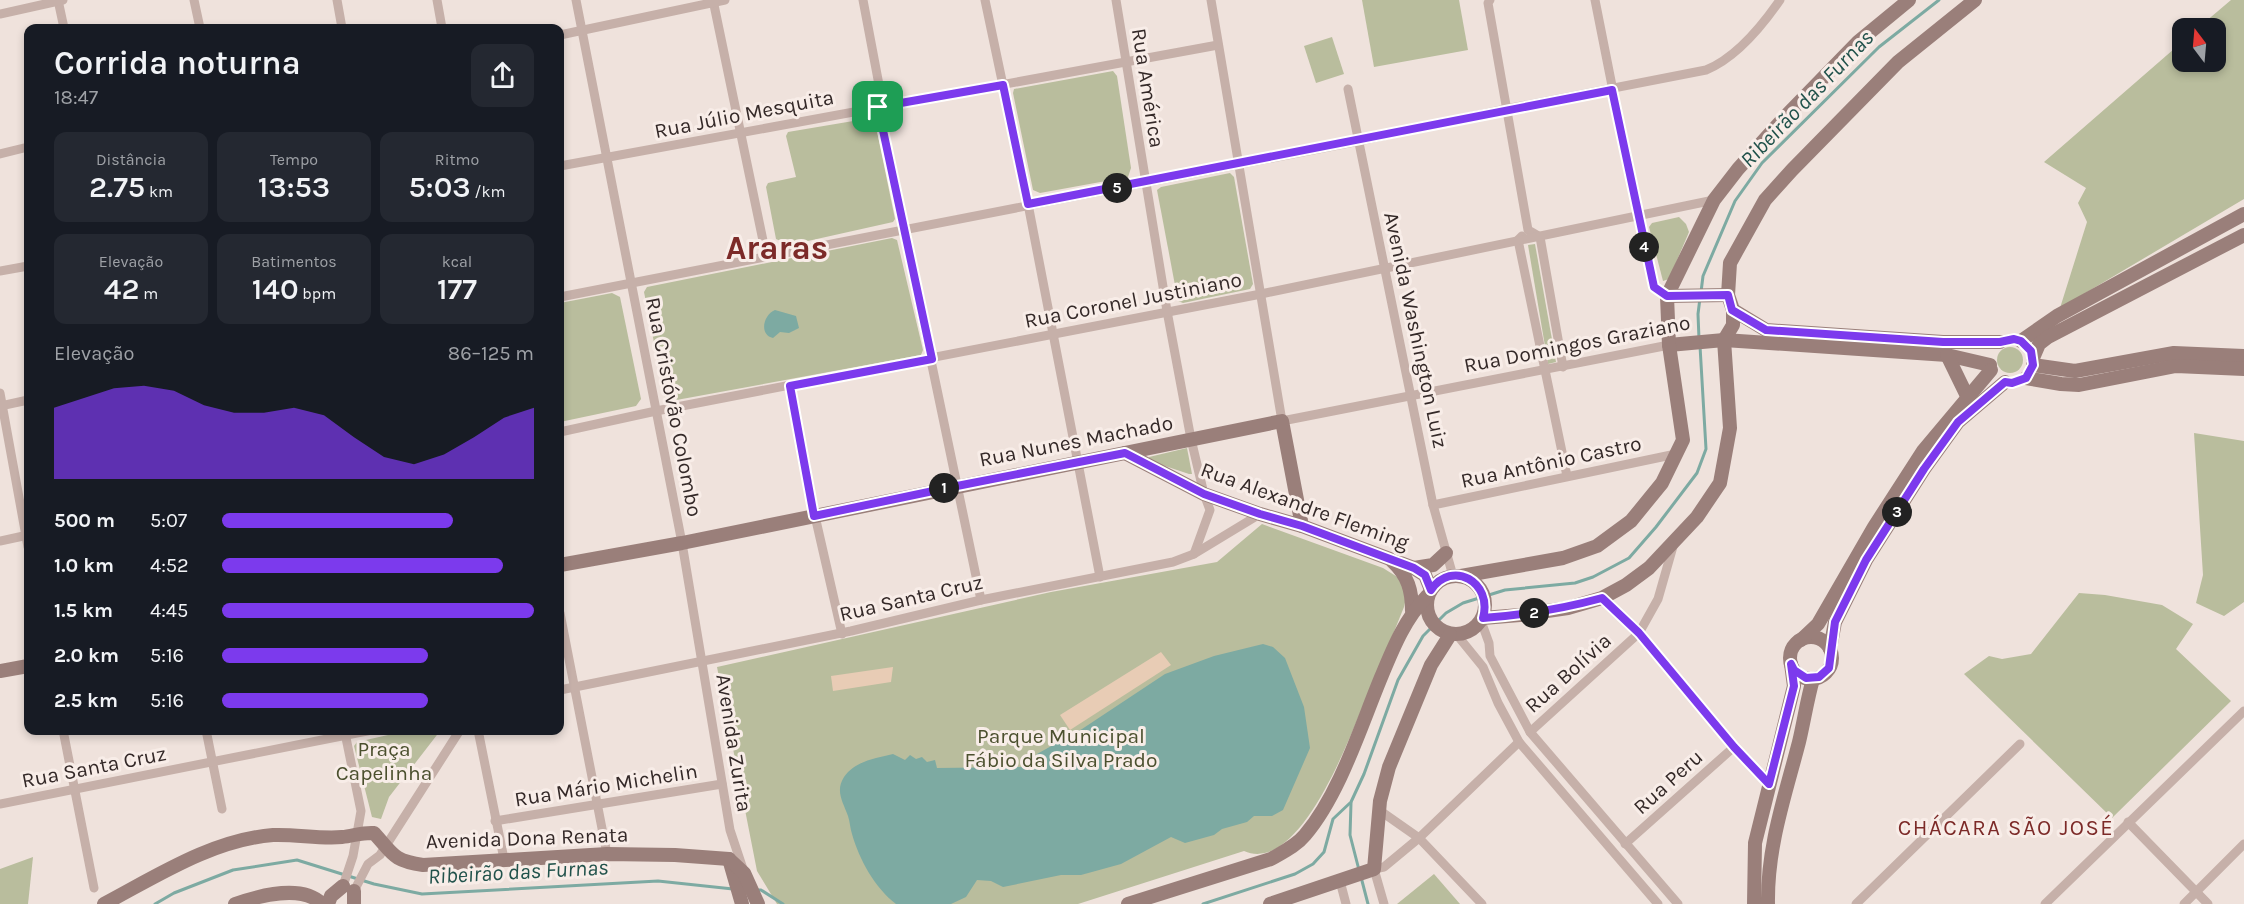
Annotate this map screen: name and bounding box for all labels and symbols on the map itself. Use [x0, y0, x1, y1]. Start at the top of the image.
north arrow [2172, 18, 2226, 72]
water label: Ribeirão das Furnas [1735, 25, 1879, 173]
street label: Rua América [1127, 26, 1169, 150]
pin [852, 81, 903, 132]
street label: Rua Júlio Mesquita [652, 85, 836, 143]
pin: 5 [1102, 173, 1132, 203]
street label: Avenida Washington Luiz [1379, 210, 1453, 450]
district label: Araras [726, 229, 828, 267]
pin: 4 [1629, 232, 1659, 262]
street label: Rua Coronel Justiniano [1022, 267, 1244, 333]
street label: Rua Cristóvão Colombo [641, 295, 707, 519]
street label: Rua Domingos Graziano [1462, 310, 1692, 378]
street label: Rua Nunes Machado [977, 410, 1175, 472]
street label: Rua Antônio Castro [1458, 431, 1644, 493]
street label: Rua Alexandre Fleming [1198, 457, 1412, 555]
pin: 1 [929, 473, 959, 503]
pin: 3 [1882, 497, 1912, 527]
street label: Rua Santa Cruz [837, 570, 985, 626]
pin: 2 [1519, 598, 1549, 628]
street label: Rua Bolívia [1520, 628, 1616, 718]
street label: Avenida Zurita [711, 672, 757, 814]
park label: Parque Municipal Fábio da Silva Prado [965, 724, 1157, 772]
park label: Praça Capelinha [336, 737, 432, 785]
street label: Rua Santa Cruz [20, 741, 168, 793]
street label: Rua Peru [1628, 745, 1708, 819]
street label: Rua Mário Michelin [513, 759, 699, 811]
district label: CHÁCARA SÃO JOSÉ [1898, 814, 2114, 841]
street label: Avenida Dona Renata [425, 822, 629, 854]
water label: Ribeirão das Furnas [427, 854, 609, 890]

